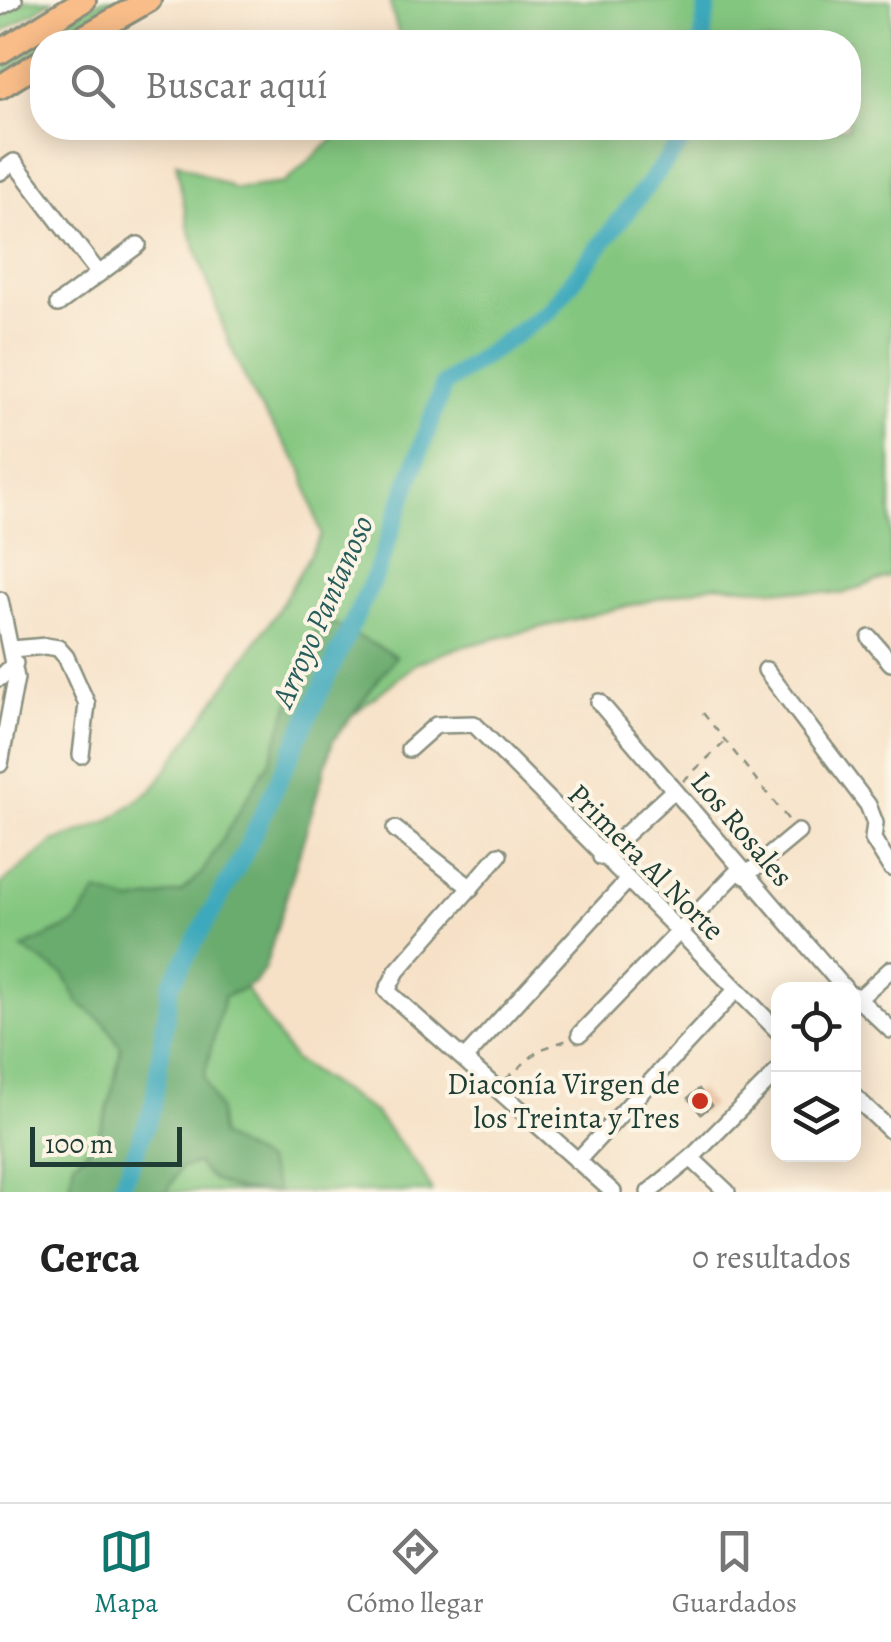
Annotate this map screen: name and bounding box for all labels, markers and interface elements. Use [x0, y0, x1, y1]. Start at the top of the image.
search box [30, 30, 861, 140]
icon: search [65, 58, 120, 113]
text: Buscar aquí [145, 59, 328, 111]
water label: Arroyo Pantanoso [259, 508, 384, 716]
street label: Los Rosales [682, 763, 802, 895]
street label: Primera Al Norte [559, 775, 733, 949]
map controls [771, 982, 861, 1162]
button: locate [771, 982, 861, 1072]
place label: Diaconía Virgen de los Treinta y Tres [447, 1064, 680, 1138]
button: layers [771, 1072, 861, 1162]
marker: Diaconía Virgen de los Treinta y Tres [689, 1090, 711, 1112]
scale bar [30, 1122, 182, 1166]
text: 100 m [45, 1125, 113, 1163]
text: Cerca [40, 1229, 139, 1286]
text: 0 resultados [692, 1235, 851, 1279]
tab: Mapa [94, 1524, 158, 1622]
tab: Cómo llegar [347, 1524, 484, 1622]
tab: Guardados [672, 1524, 797, 1622]

